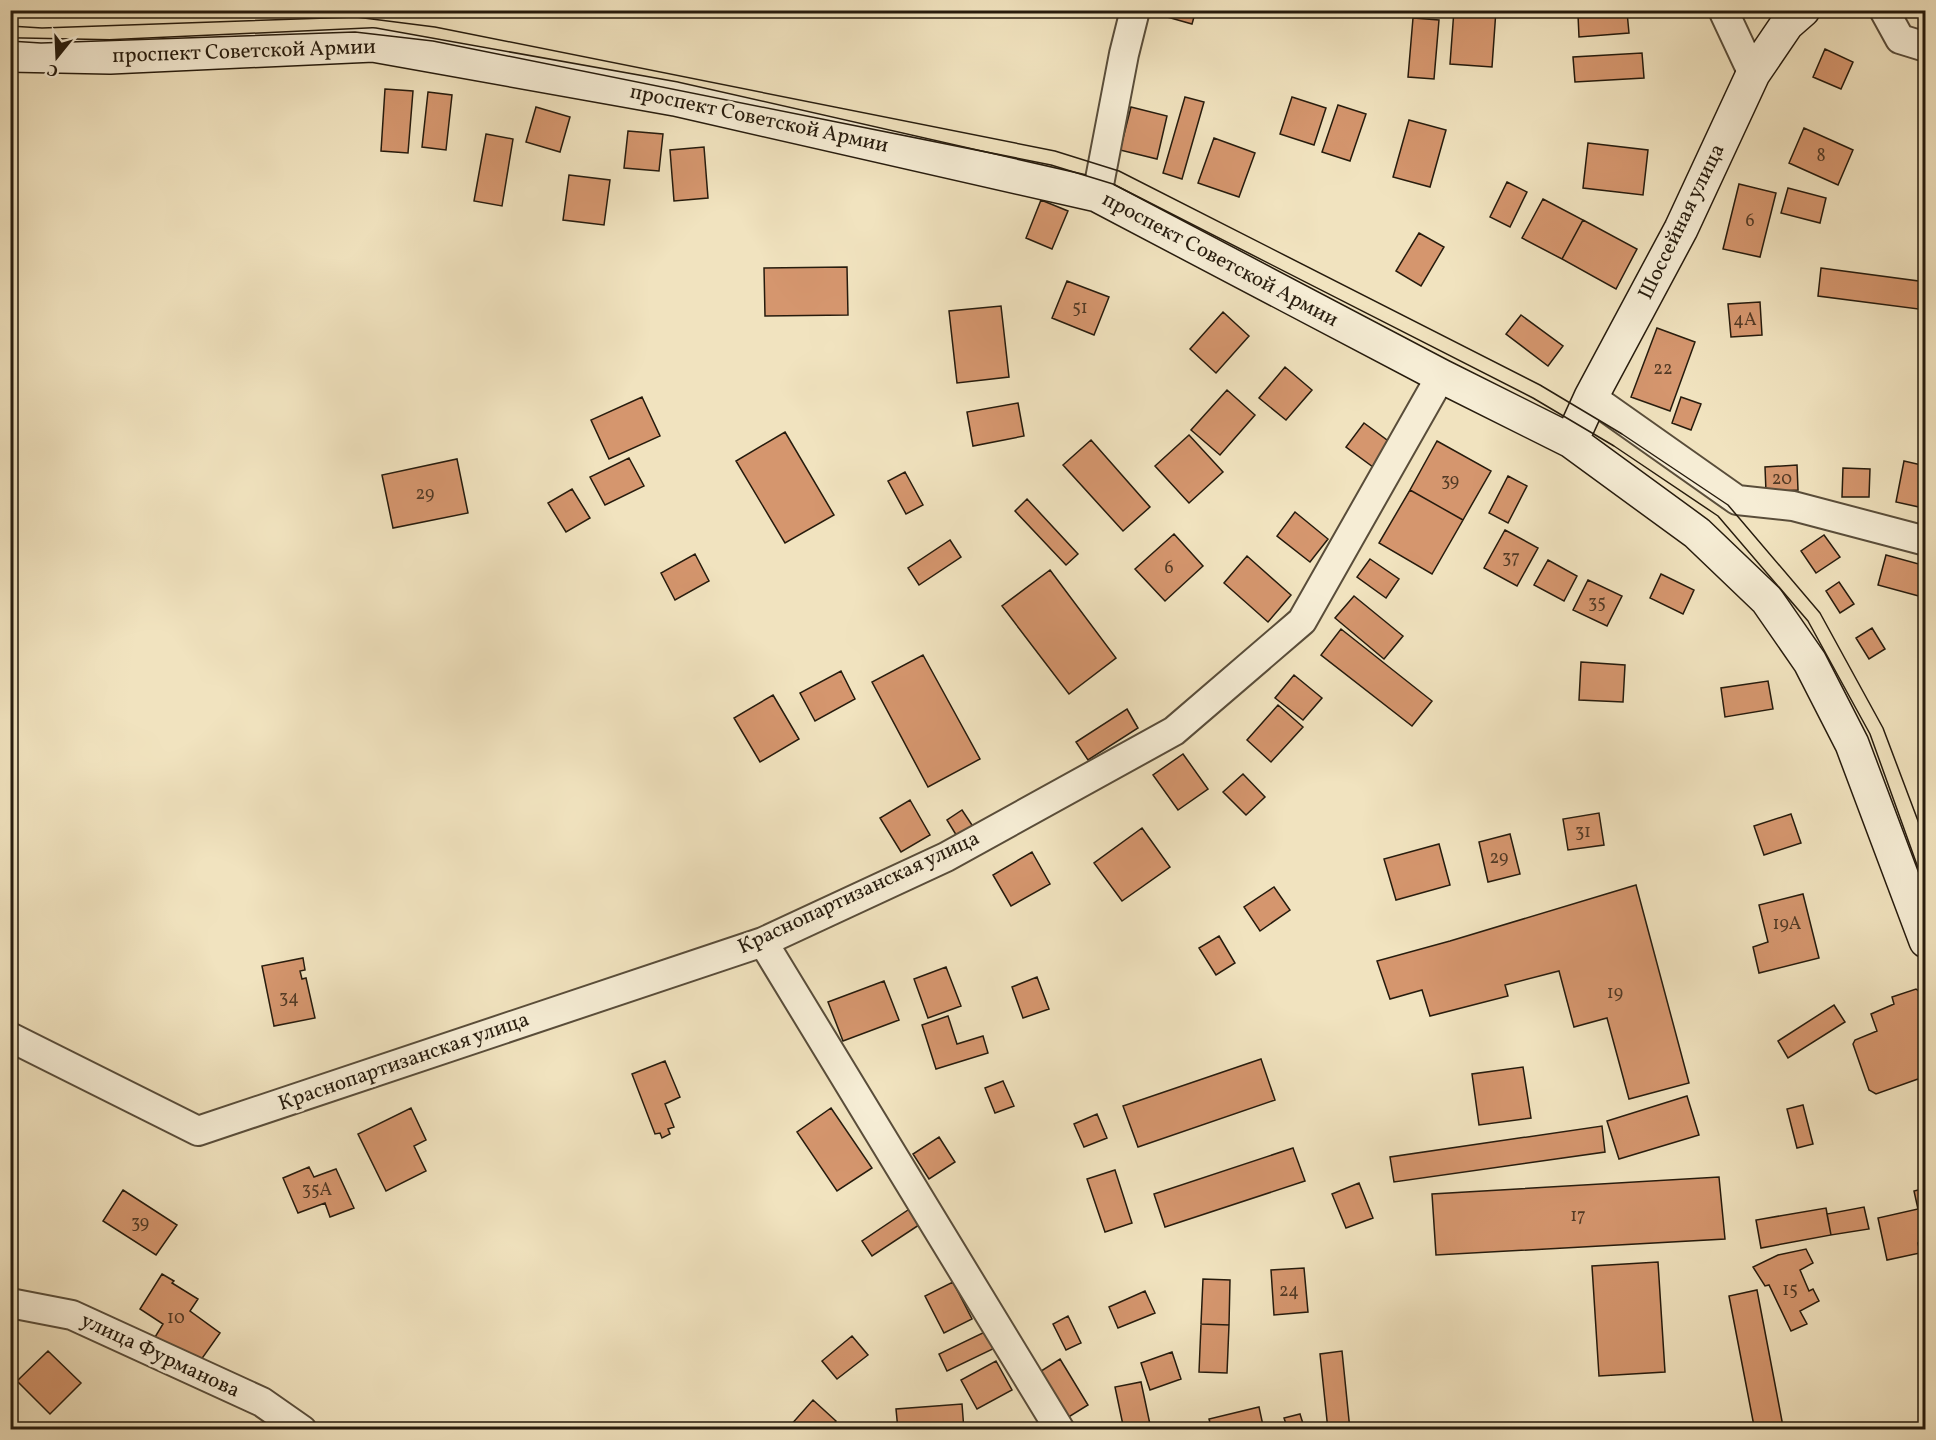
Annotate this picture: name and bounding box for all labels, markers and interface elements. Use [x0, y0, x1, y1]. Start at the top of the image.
north arrow [27, 27, 87, 87]
street label: проспект Советской Армии [112, 33, 376, 71]
text: С [45, 57, 61, 81]
street label: проспект Советской Армии [627, 77, 891, 161]
street label: Шоссейная улица [1632, 139, 1732, 305]
house number: 8 [1816, 144, 1826, 169]
street label: проспект Советской Армии [1097, 185, 1343, 335]
house number: 6 [1745, 209, 1755, 234]
house number: 51 [1072, 296, 1088, 321]
house number: 4А [1733, 308, 1757, 333]
house number: 22 [1653, 357, 1673, 382]
house number: 20 [1772, 467, 1792, 492]
house number: 39 [1441, 469, 1459, 494]
house number: 29 [416, 482, 434, 507]
house number: 37 [1502, 546, 1520, 571]
house number: 6 [1164, 556, 1174, 581]
house number: 35 [1588, 591, 1606, 616]
house number: 31 [1575, 820, 1591, 845]
street label: Краснопартизанская улица [733, 824, 985, 962]
house number: 29 [1490, 846, 1508, 871]
house number: 19А [1773, 912, 1802, 937]
house number: 19 [1607, 981, 1623, 1006]
house number: 34 [279, 986, 299, 1011]
street label: Краснопартизанская улица [275, 1005, 533, 1119]
house number: 35А [302, 1178, 333, 1203]
house number: 17 [1570, 1204, 1586, 1229]
house number: 39 [131, 1211, 149, 1236]
house number: 15 [1782, 1278, 1798, 1303]
house number: 24 [1279, 1279, 1299, 1304]
street label: улица Фурманова [76, 1306, 244, 1406]
house number: 10 [167, 1306, 185, 1331]

